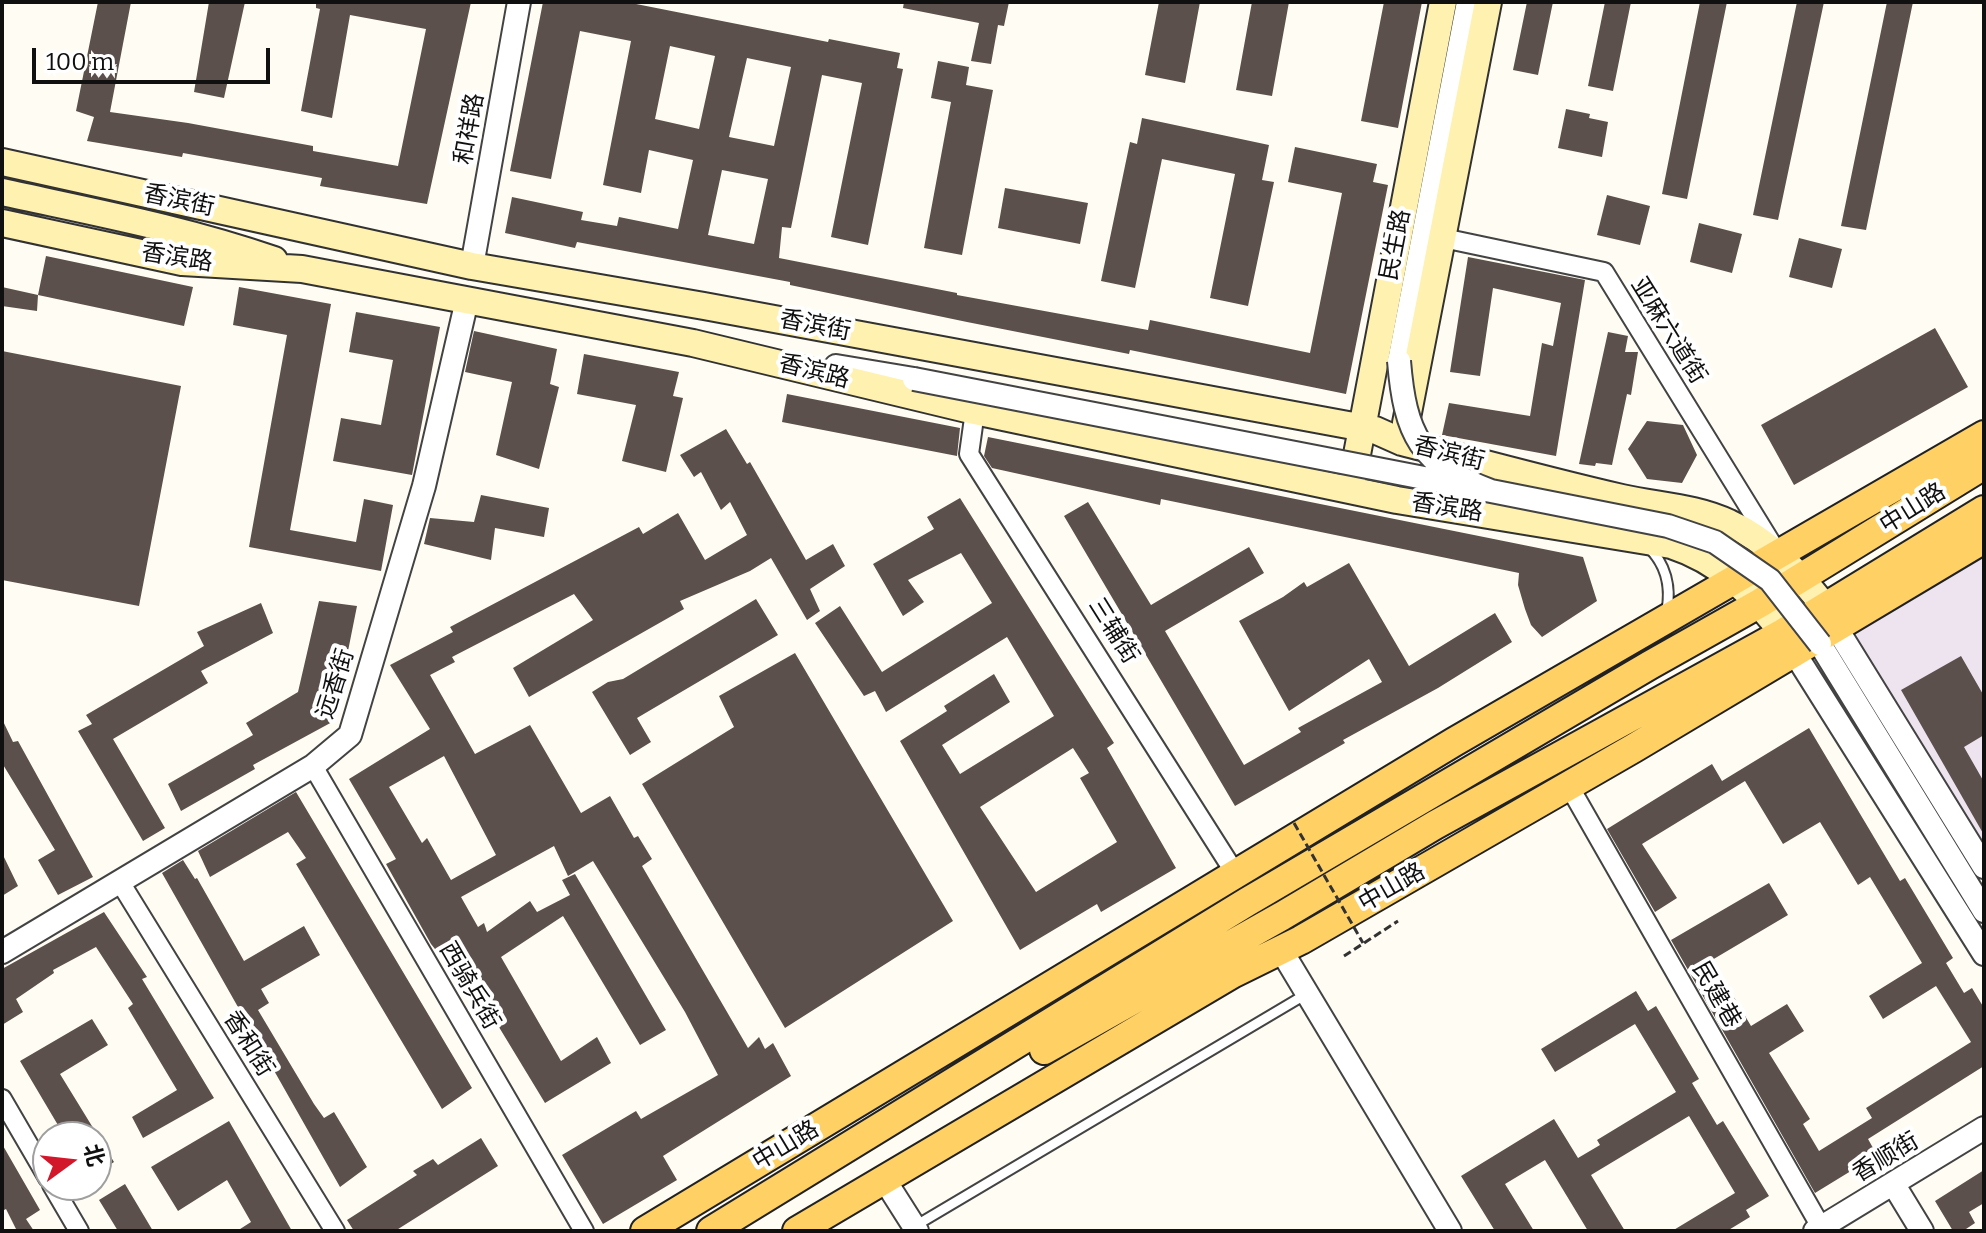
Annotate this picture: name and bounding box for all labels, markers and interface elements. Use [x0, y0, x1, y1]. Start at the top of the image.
scale bar [36, 32, 274, 82]
text: 100 m [46, 48, 114, 76]
street label: 和祥路 [450, 91, 490, 167]
street label: 香滨街 [141, 179, 217, 223]
street label: 民生路 [1375, 207, 1417, 283]
street label: 香滨路 [139, 238, 215, 278]
street label: 亚麻六道街 [1624, 272, 1712, 390]
street label: 香滨街 [777, 305, 853, 347]
street label: 香滨路 [776, 349, 852, 395]
street label: 香滨街 [1411, 431, 1487, 477]
street label: 中山路 [1875, 478, 1951, 540]
street label: 香滨路 [1409, 488, 1485, 528]
street label: 三辅街 [1082, 593, 1144, 669]
street label: 远香街 [311, 645, 361, 723]
street label: 中山路 [1354, 858, 1430, 918]
street label: 西骑兵街 [433, 937, 505, 1035]
street label: 民建巷 [1686, 957, 1746, 1033]
street label: 香和街 [217, 1006, 279, 1082]
street label: 中山路 [748, 1115, 824, 1177]
north arrow [32, 1121, 112, 1201]
street label: 香顺街 [1848, 1127, 1924, 1189]
text: 北 [78, 1141, 110, 1169]

